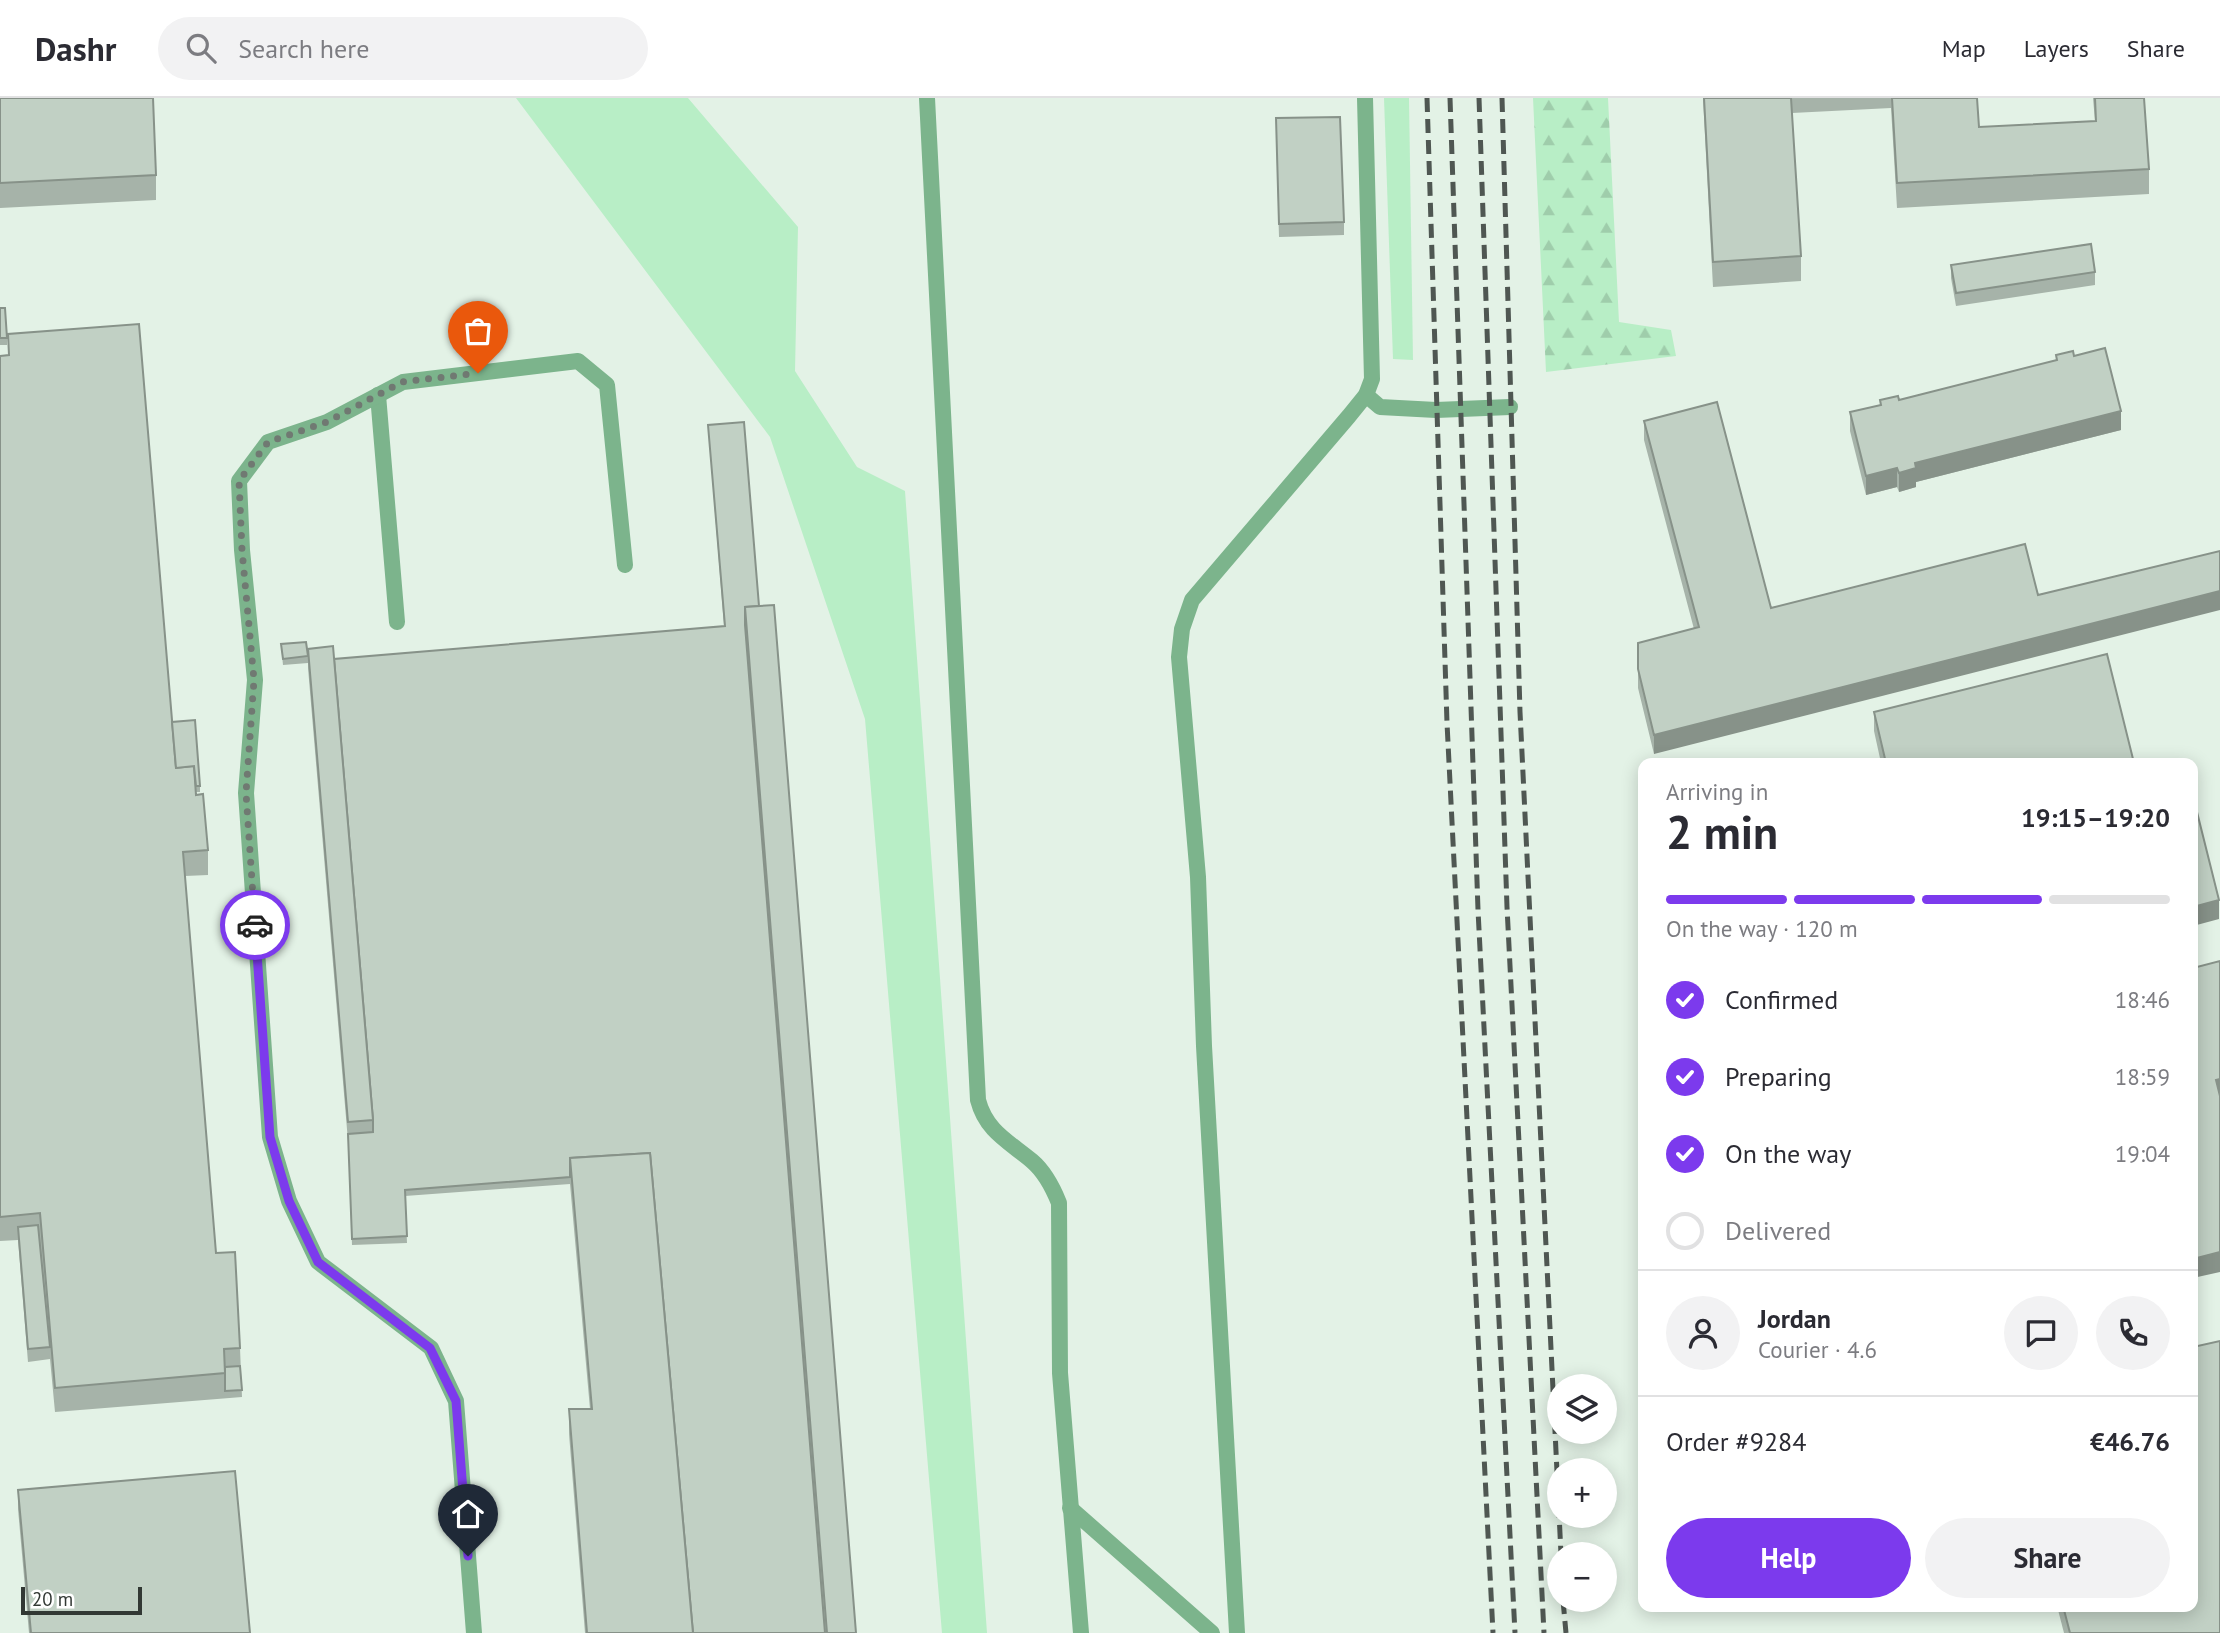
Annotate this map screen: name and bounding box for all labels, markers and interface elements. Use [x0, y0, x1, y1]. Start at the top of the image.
search box [158, 17, 648, 80]
text: Dashr [35, 27, 116, 70]
icon: search [182, 29, 220, 67]
text: Search here [238, 32, 369, 65]
text: Map [1942, 33, 1986, 64]
text: Layers [2024, 33, 2089, 64]
text: Share [2127, 33, 2185, 64]
pin [448, 301, 508, 373]
icon: bag [459, 312, 497, 350]
text: Arriving in [1666, 777, 1768, 806]
text: 19:15–19:20 [2021, 801, 2170, 834]
text: 2 min [1666, 802, 1778, 862]
courier [220, 890, 290, 960]
icon: car [236, 906, 274, 944]
text: On the way · 120 m [1666, 914, 1858, 943]
icon: check [1666, 981, 1704, 1019]
text: Confirmed [1725, 983, 1838, 1016]
text: 18:46 [2115, 985, 2170, 1014]
icon: check [1666, 1058, 1704, 1096]
text: Preparing [1725, 1060, 1832, 1093]
text: 18:59 [2115, 1062, 2170, 1091]
icon: check [1666, 1135, 1704, 1173]
text: On the way [1725, 1137, 1851, 1170]
text: 19:04 [2115, 1139, 2170, 1168]
text: Delivered [1725, 1214, 1831, 1247]
button: person [1666, 1296, 1740, 1370]
button: chat [2004, 1296, 2078, 1370]
button: phone [2096, 1296, 2170, 1370]
text: Jordan [1758, 1302, 1831, 1335]
text: Courier · 4.6 [1758, 1335, 1877, 1364]
map controls [1547, 1374, 1617, 1612]
button: layers [1547, 1374, 1617, 1444]
text: Order #9284 [1666, 1425, 1806, 1458]
text: €46.76 [2090, 1425, 2170, 1458]
button: + [1547, 1458, 1617, 1528]
pin [438, 1484, 498, 1556]
icon: home [449, 1495, 487, 1533]
button: Help [1666, 1518, 1911, 1598]
button: Share [1925, 1518, 2170, 1598]
button: − [1547, 1542, 1617, 1612]
scale bar [21, 1584, 142, 1616]
text: 20 m [32, 1587, 73, 1611]

